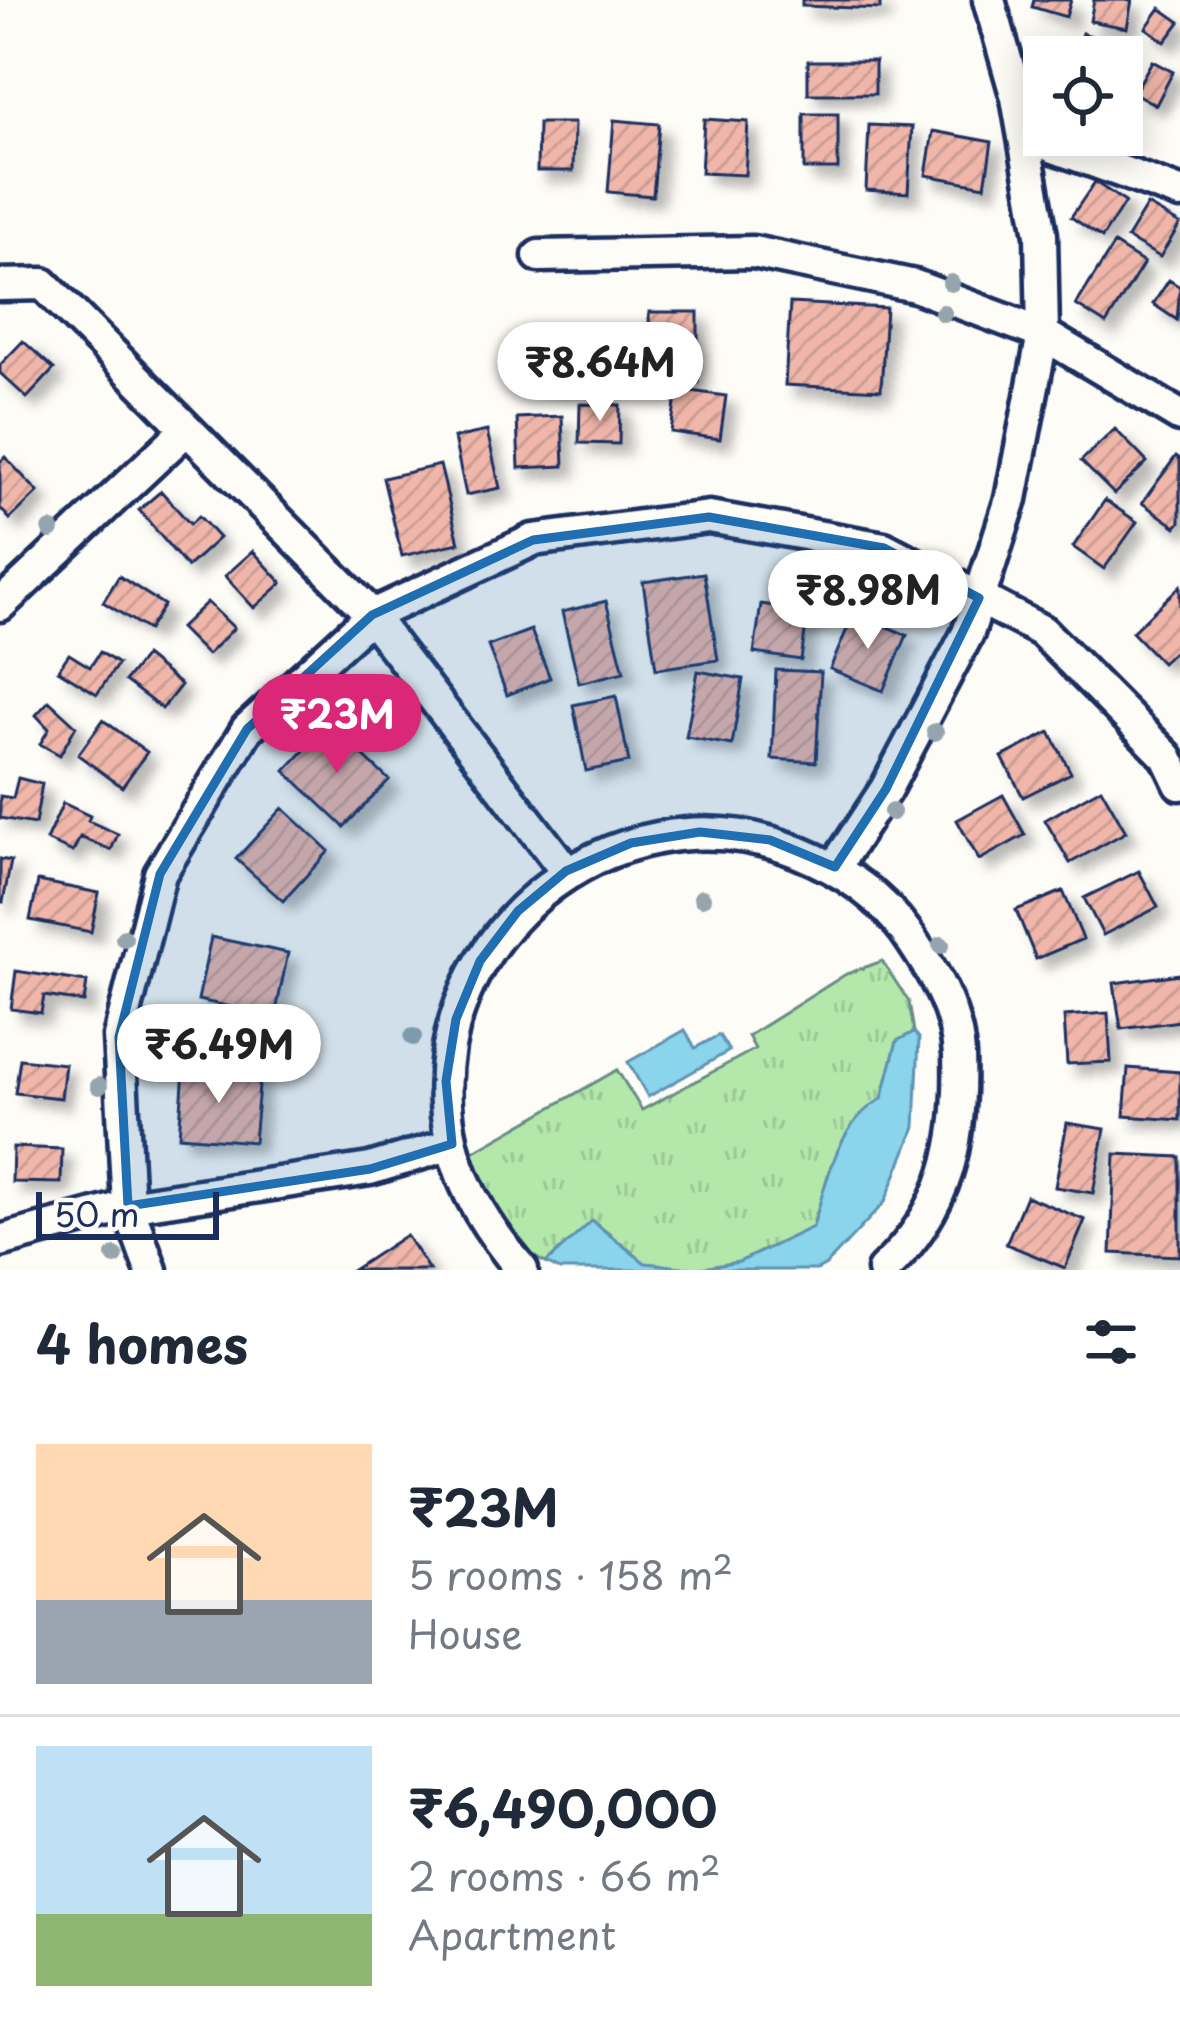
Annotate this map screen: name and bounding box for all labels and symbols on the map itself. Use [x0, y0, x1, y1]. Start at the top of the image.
pin: ₹8.64M [502, 322, 698, 424]
pin: ₹8.98M [770, 550, 966, 652]
pin: ₹23M [266, 674, 408, 776]
pin: ₹6.49M [121, 1004, 317, 1106]
scale bar [36, 1186, 219, 1239]

